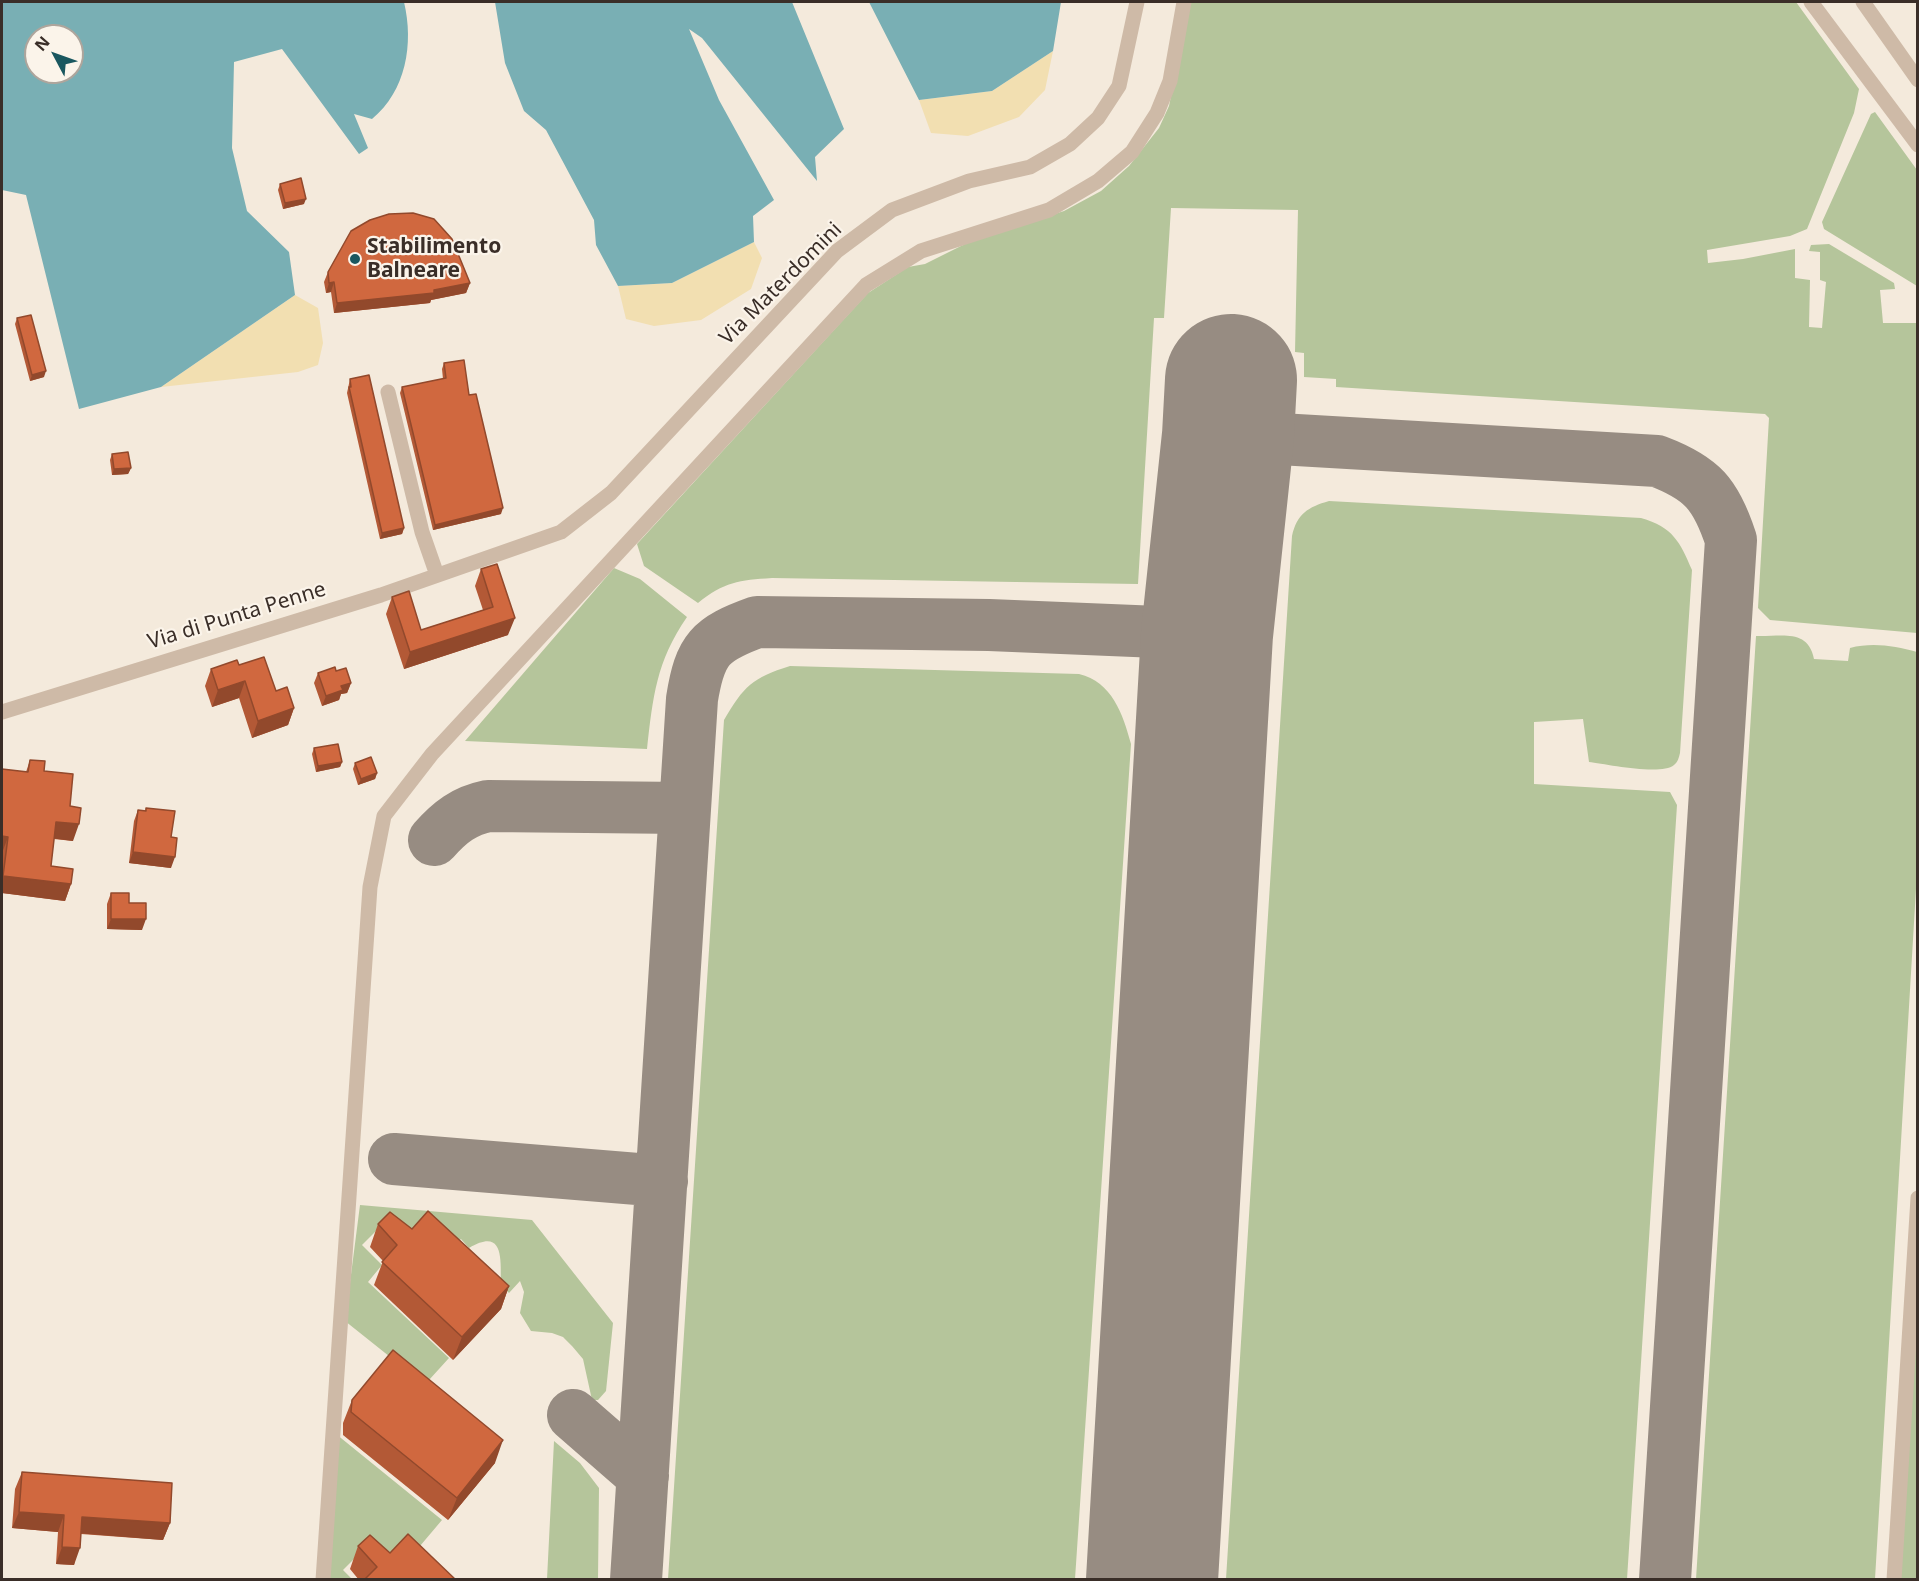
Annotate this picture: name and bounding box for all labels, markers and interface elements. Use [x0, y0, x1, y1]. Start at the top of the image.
north arrow [24, 24, 84, 84]
text: N [29, 31, 54, 56]
street label: Via Materdomini [715, 218, 847, 350]
place label: Stabilimento Balneare [367, 234, 501, 284]
marker: Stabilimento Balneare [348, 252, 362, 266]
street label: Via di Punta Penne [145, 577, 329, 655]

